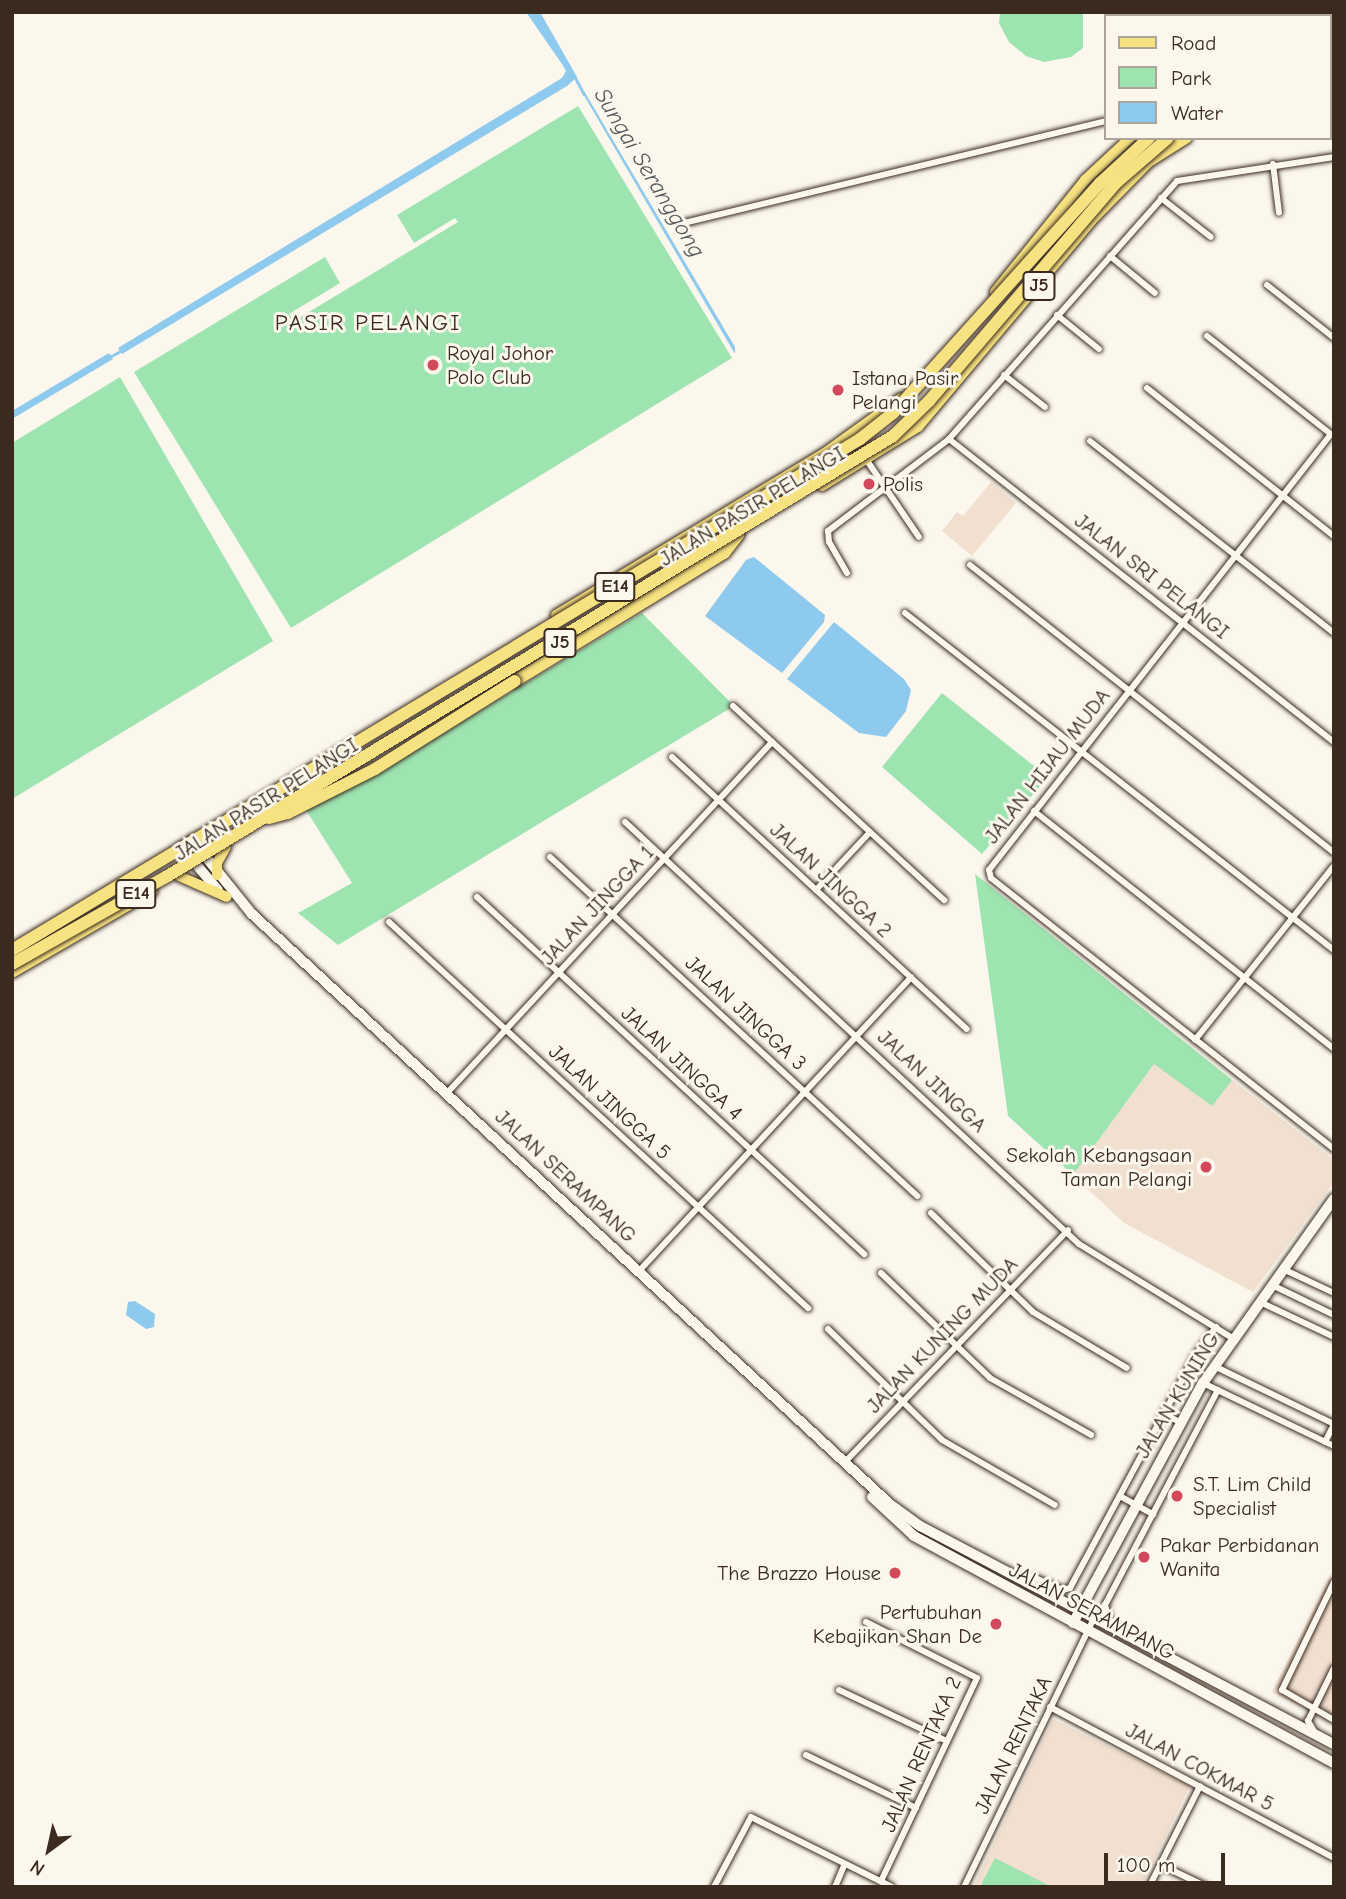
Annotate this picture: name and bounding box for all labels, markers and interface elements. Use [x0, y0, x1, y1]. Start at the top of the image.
legend [1104, 14, 1332, 140]
text: Road [1171, 31, 1216, 55]
text: Park [1171, 66, 1211, 90]
water label: Sungai Seranggong [588, 83, 710, 263]
text: Water [1171, 101, 1223, 125]
road number: J5 [1021, 270, 1056, 302]
district label: PASIR PELANGI [276, 309, 460, 337]
place label: Royal Johor Polo Club [447, 340, 553, 390]
marker: Royal Johor Polo Club [425, 357, 441, 373]
place label: Istana Pasir Pelangi [852, 365, 958, 415]
marker: Istana Pasir Pelangi [830, 382, 846, 398]
street label: JALAN PASIR PELANGI [655, 441, 849, 571]
place label: Polis [883, 471, 923, 497]
marker: Polis [861, 476, 877, 492]
street label: JALAN SRI PELANGI [1070, 508, 1234, 644]
road number: E14 [594, 572, 636, 602]
road number: J5 [542, 628, 578, 658]
street label: JALAN HIJAU MUDA [979, 684, 1115, 848]
street label: JALAN PASIR PELANGI [169, 732, 363, 866]
street label: JALAN JINGGA 2 [765, 817, 897, 943]
street label: JALAN JINGGA 1 [535, 840, 659, 970]
road number: E14 [115, 878, 157, 909]
street label: JALAN JINGGA 3 [680, 950, 812, 1076]
street label: JALAN JINGGA 4 [616, 1000, 748, 1126]
street label: JALAN JINGGA [872, 1024, 992, 1138]
street label: JALAN JINGGA 5 [544, 1039, 676, 1165]
street label: JALAN SERAMPANG [490, 1104, 642, 1248]
place label: Sekolah Kebangsaan Taman Pelangi [1006, 1142, 1192, 1192]
marker: Sekolah Kebangsaan Taman Pelangi [1198, 1159, 1214, 1175]
street label: JALAN KUNING MUDA [861, 1252, 1023, 1418]
street label: JALAN KUNING [1130, 1327, 1224, 1463]
place label: S.T. Lim Child Specialist [1193, 1471, 1311, 1521]
marker: S.T. Lim Child Specialist [1167, 1486, 1187, 1506]
place label: Pakar Perbidanan Wanita [1160, 1532, 1319, 1582]
marker: Pakar Perbidanan Wanita [1134, 1547, 1154, 1567]
street label: JALAN SERAMPANG [1005, 1557, 1179, 1665]
place label: The Brazzo House [717, 1560, 881, 1586]
marker: The Brazzo House [887, 1565, 903, 1581]
place label: Pertubuhan Kebajikan Shan De [813, 1599, 982, 1649]
marker: Pertubuhan Kebajikan Shan De [988, 1616, 1004, 1632]
street label: JALAN RENTAKA 2 [875, 1672, 967, 1836]
street label: JALAN RENTAKA [969, 1672, 1057, 1818]
street label: JALAN COKMAR 5 [1122, 1717, 1278, 1817]
north arrow [14, 1815, 84, 1885]
scale bar [1108, 1840, 1229, 1884]
text: 100 m [1117, 1853, 1175, 1877]
text: N [26, 1855, 49, 1880]

